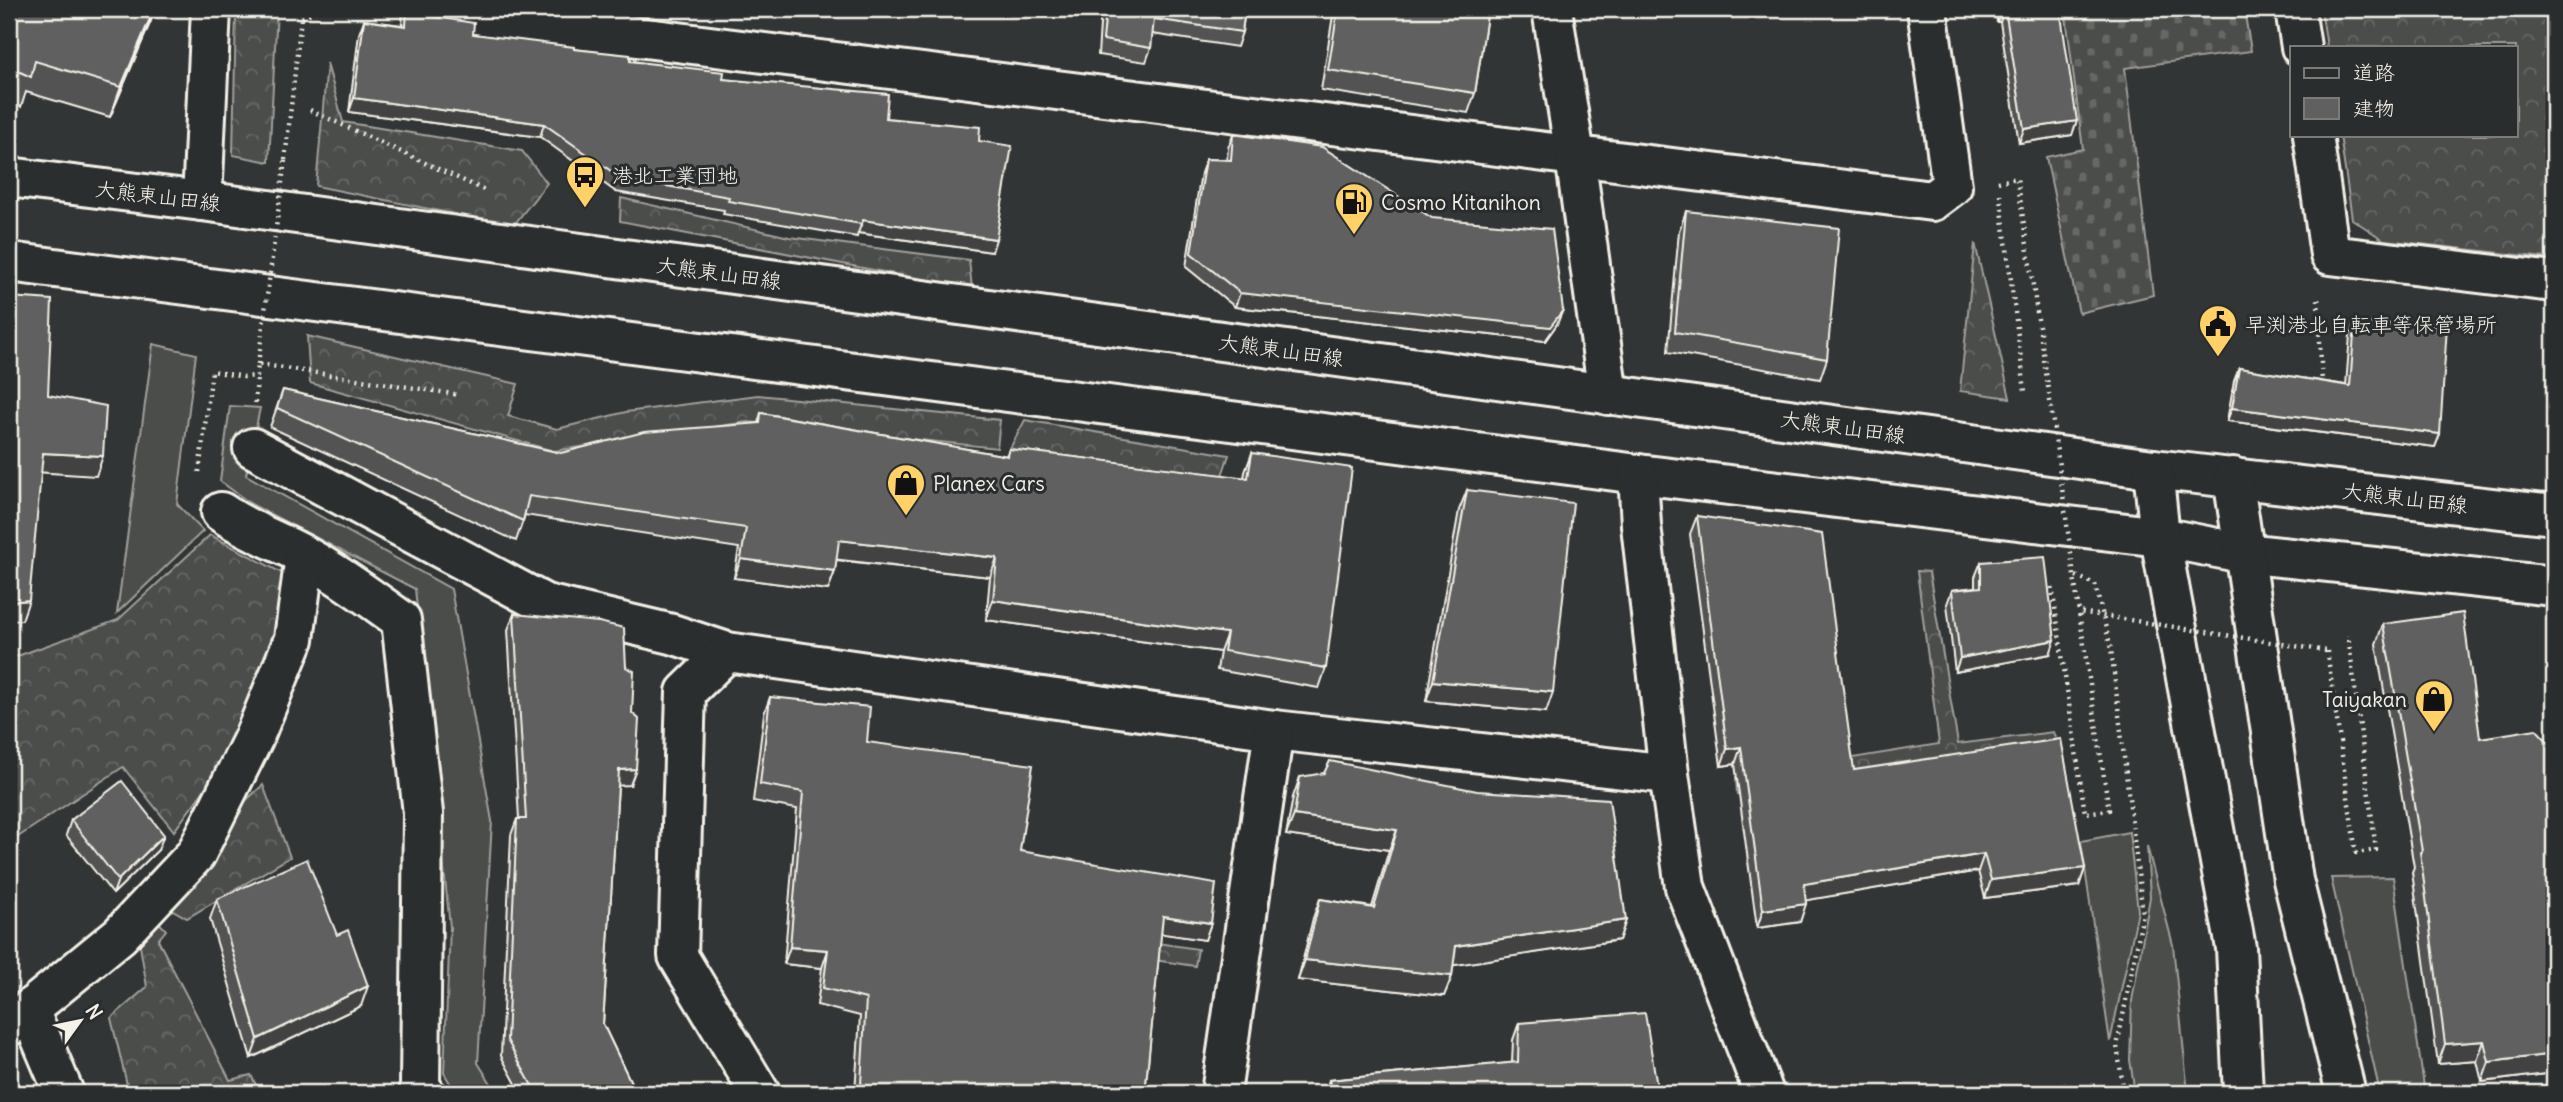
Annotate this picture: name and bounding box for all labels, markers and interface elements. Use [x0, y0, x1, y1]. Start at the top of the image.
legend [2290, 46, 2518, 136]
text: 道路 [2353, 59, 2395, 86]
text: 建物 [2353, 95, 2395, 122]
bus stop icon: 港北工業団地 [564, 154, 606, 209]
place label: 港北工業団地 [612, 162, 738, 189]
street label: 大熊東山田線 [94, 175, 222, 217]
fuel station icon: Cosmo Kitanihon [1333, 181, 1375, 236]
place label: Cosmo Kitanihon [1381, 189, 1541, 216]
street label: 大熊東山田線 [655, 251, 783, 295]
public building icon: 早渕港北自転車等保管場所 [2197, 303, 2239, 358]
place label: 早渕港北自転車等保管場所 [2245, 311, 2497, 338]
street label: 大熊東山田線 [1217, 328, 1345, 372]
street label: 大熊東山田線 [1779, 405, 1907, 449]
shop icon: Planex Cars [885, 462, 927, 517]
place label: Planex Cars [933, 470, 1045, 497]
street label: 大熊東山田線 [2341, 477, 2469, 519]
shop icon: Taiyakan [2413, 678, 2455, 733]
place label: Taiyakan [2322, 686, 2407, 713]
north arrow [46, 986, 116, 1056]
text: N [81, 1000, 108, 1024]

